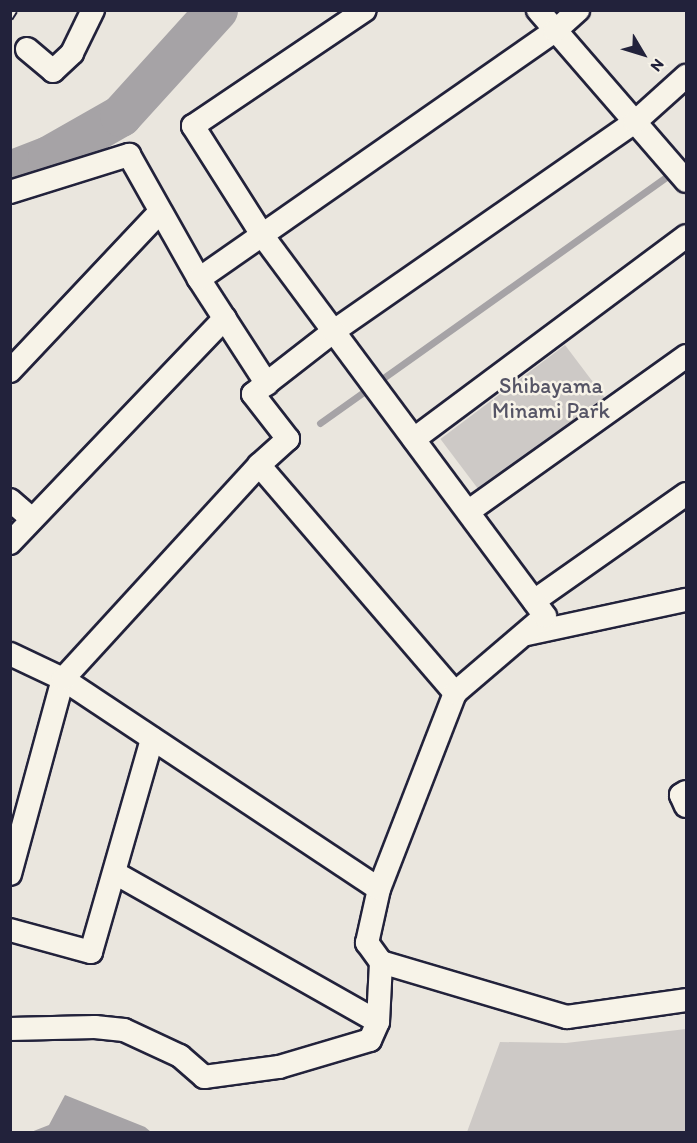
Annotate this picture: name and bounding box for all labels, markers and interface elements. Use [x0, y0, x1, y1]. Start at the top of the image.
north arrow [613, 24, 673, 84]
text: N [647, 55, 668, 75]
park label: Shibayama Minami Park [492, 372, 610, 424]

